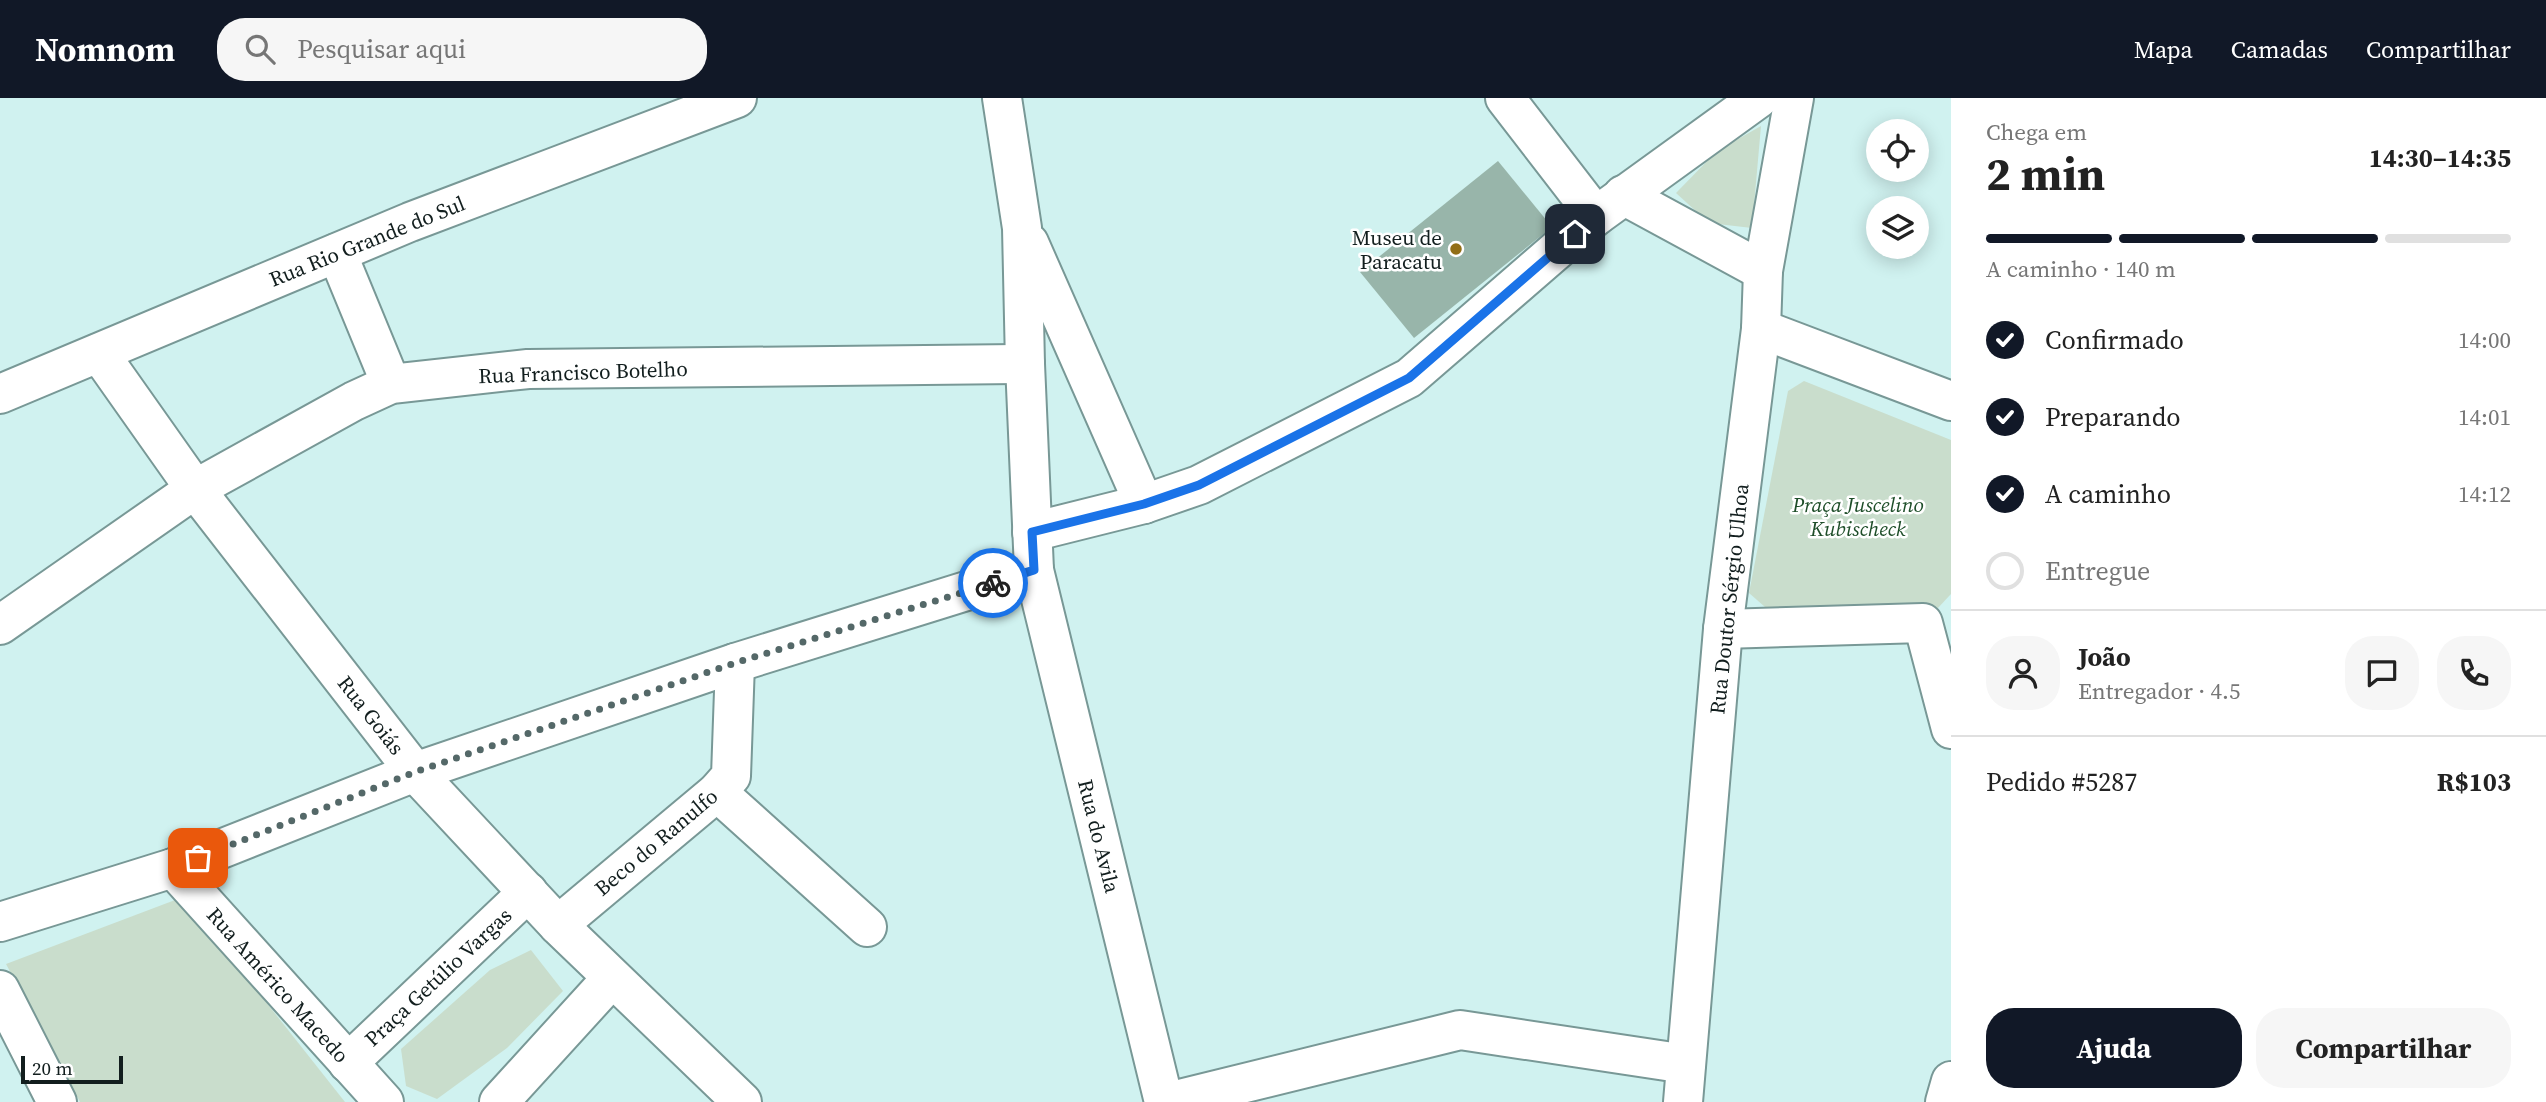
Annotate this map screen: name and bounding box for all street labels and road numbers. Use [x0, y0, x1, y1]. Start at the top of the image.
street label: Rua Rio Grande do Sul [265, 188, 469, 294]
street label: Rua Francisco Botelho [478, 354, 688, 390]
street label: Rua Doutor Sérgio Ulhoa [1702, 482, 1756, 716]
street label: Rua Goiás [331, 669, 411, 761]
street label: Rua do Avila [1071, 776, 1127, 896]
street label: Beco do Ranulfo [588, 782, 724, 902]
street label: Rua Américo Macedo [200, 901, 356, 1069]
street label: Praça Getúlio Vargas [358, 901, 518, 1053]

